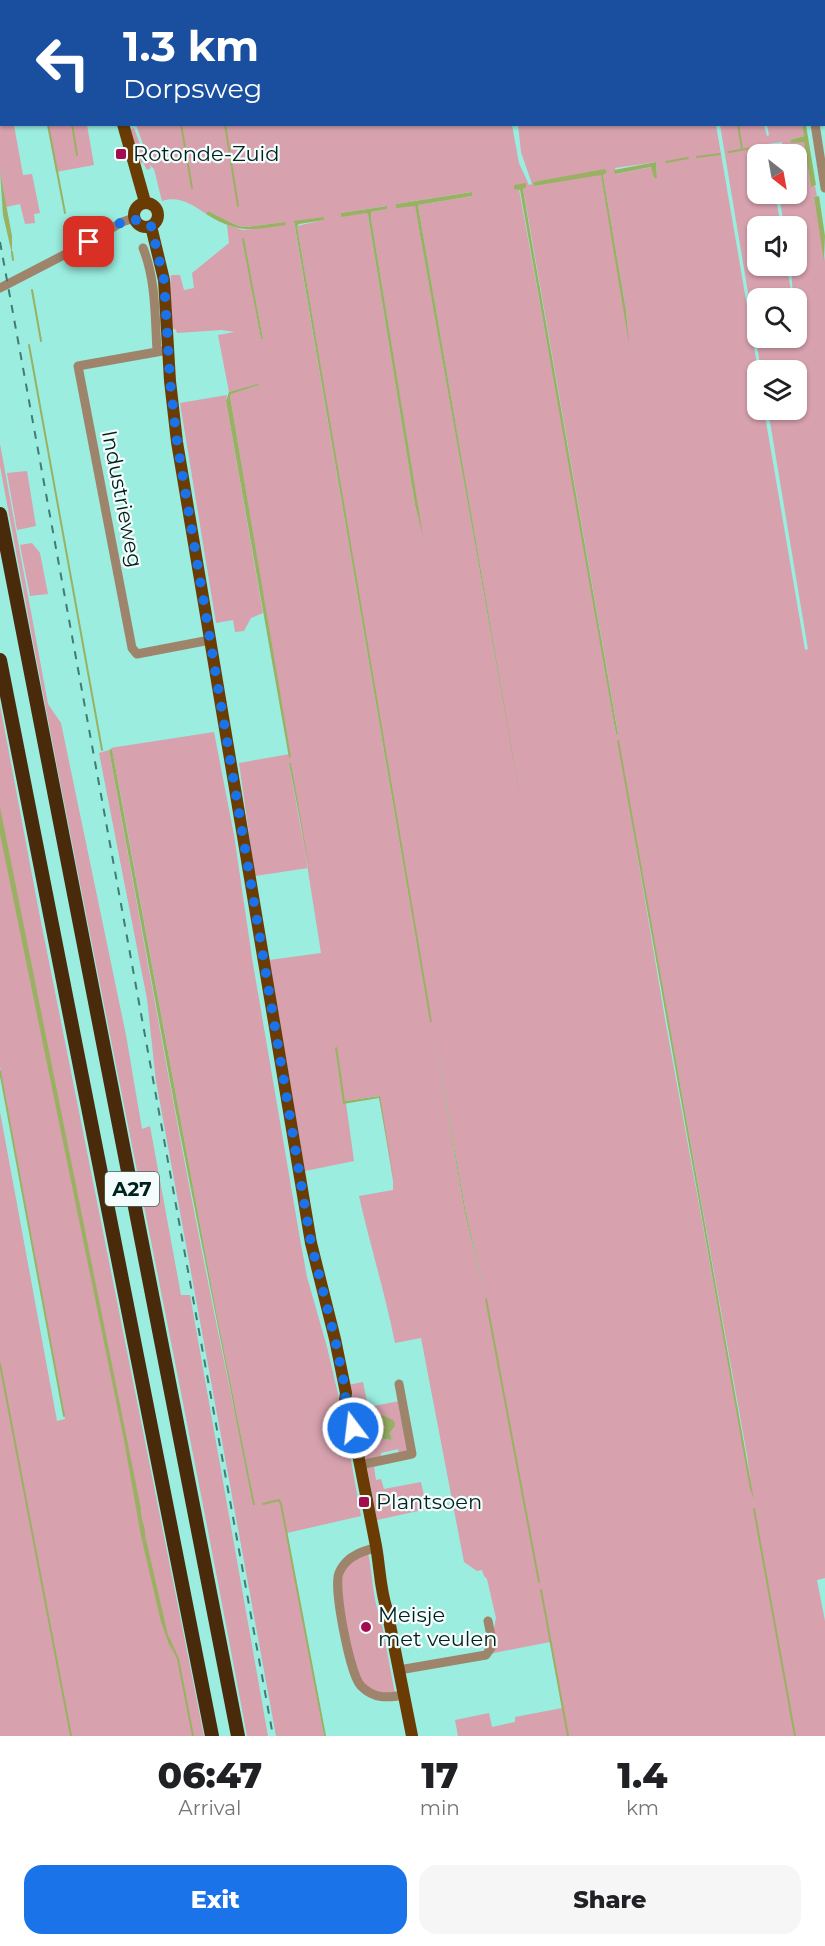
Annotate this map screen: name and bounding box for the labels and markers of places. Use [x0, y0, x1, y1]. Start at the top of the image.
place label: Rotonde-Zuid [133, 141, 280, 166]
marker: Rotonde-Zuid [114, 147, 128, 161]
pin [63, 216, 114, 267]
place label: Plantsoen [376, 1489, 482, 1514]
marker: Plantsoen [357, 1495, 371, 1509]
place label: Meisje met veulen [378, 1602, 497, 1651]
marker: Meisje met veulen [359, 1620, 373, 1634]

